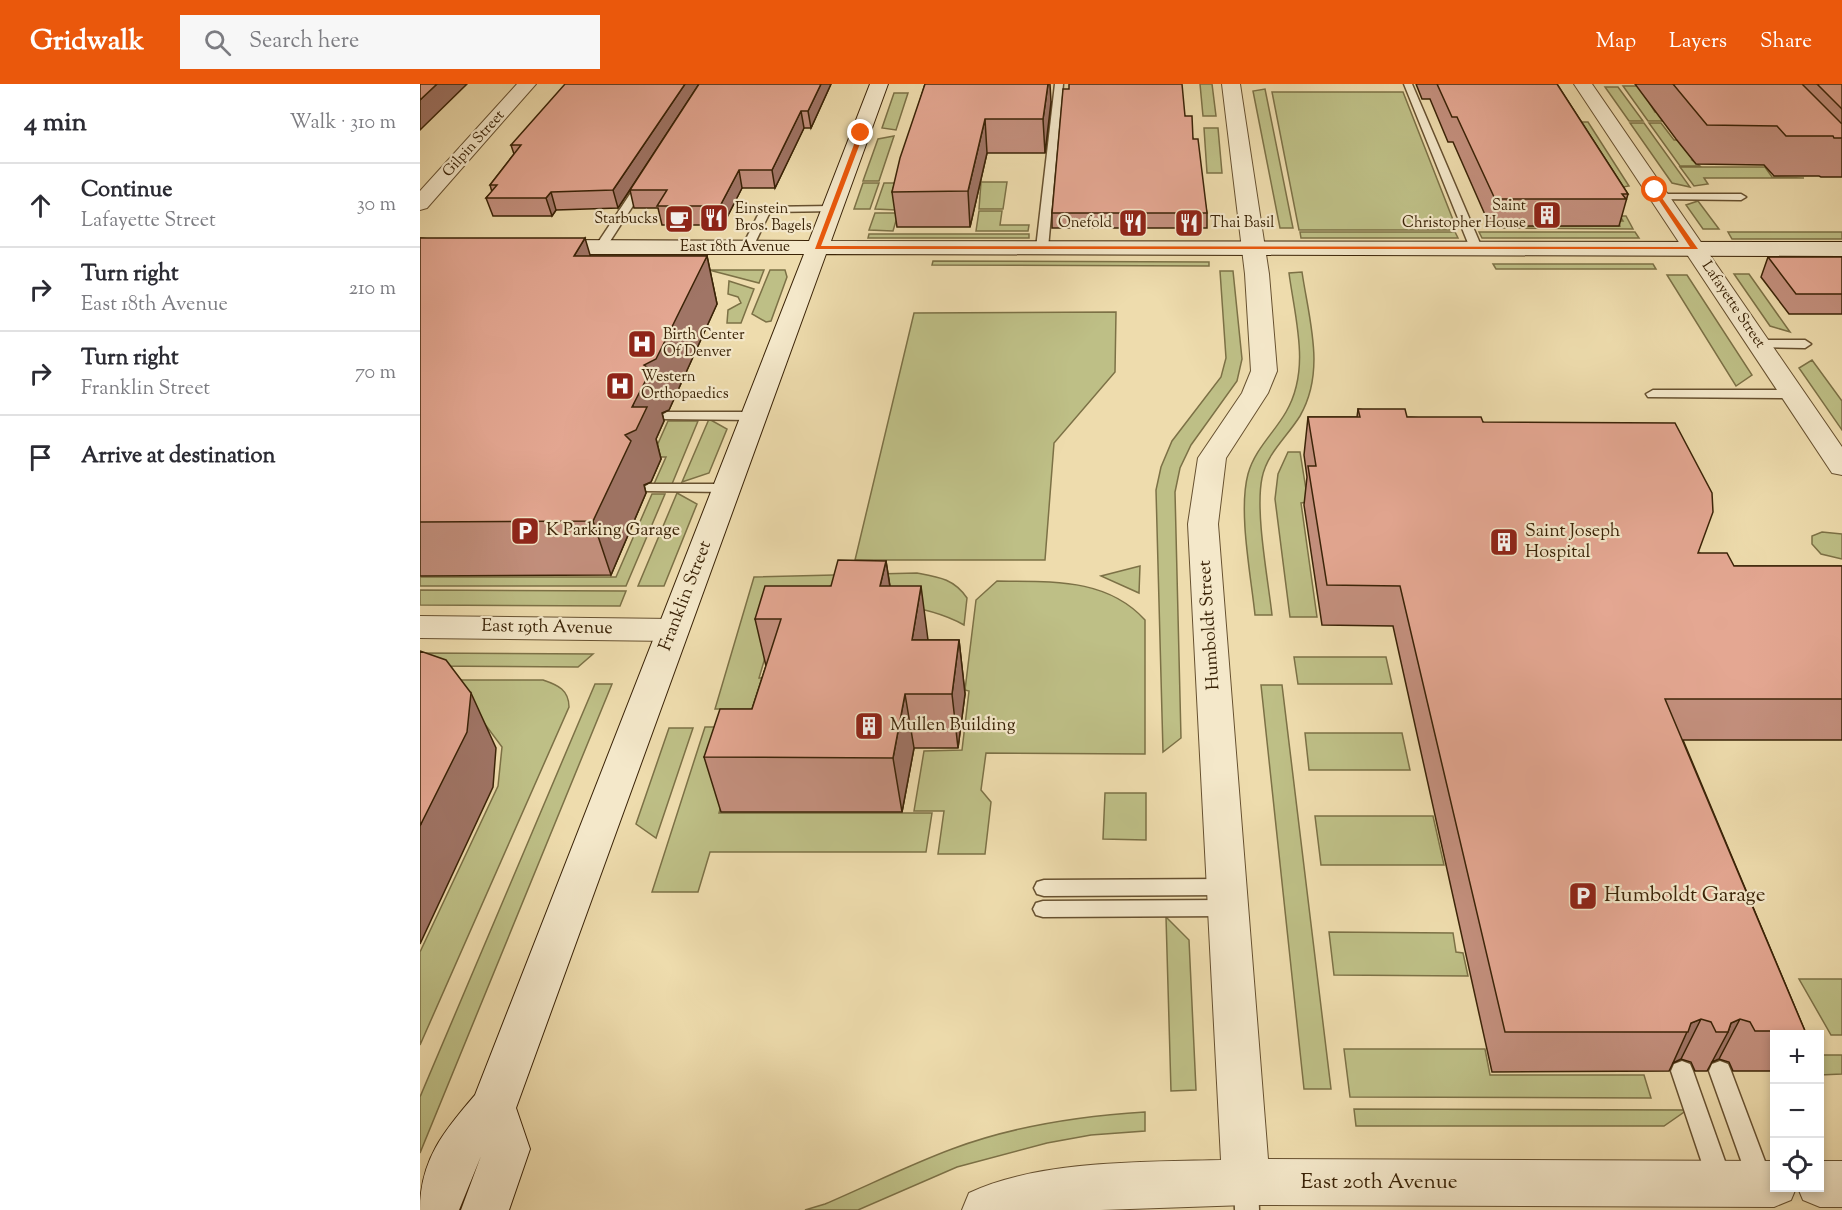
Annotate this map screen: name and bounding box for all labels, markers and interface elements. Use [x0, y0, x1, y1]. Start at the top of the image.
search box [180, 15, 600, 69]
text: Gridwalk [30, 22, 144, 62]
icon: search [201, 26, 234, 59]
text: Search here [249, 26, 359, 58]
text: Map [1596, 27, 1636, 57]
text: Layers [1669, 27, 1727, 57]
text: Share [1760, 27, 1812, 57]
text: 4 min [24, 105, 87, 142]
street label: Gilpin Street [438, 106, 510, 182]
text: Walk · 310 m [289, 109, 396, 138]
route end [847, 119, 873, 145]
text: Continue [81, 175, 172, 207]
route start [1641, 176, 1667, 202]
icon: ahead [24, 189, 57, 222]
text: 30 m [357, 191, 396, 220]
place label: Saint Christopher House [1402, 196, 1526, 234]
place label: Einstein Bros. Bagels [735, 199, 812, 237]
building icon: Saint Christopher House [1531, 199, 1563, 231]
restaurant icon: Einstein Bros. Bagels [698, 202, 730, 234]
cafe icon: Starbucks [663, 203, 695, 235]
text: Lafayette Street [81, 207, 216, 236]
restaurant icon: Onefold [1117, 207, 1149, 239]
restaurant icon: Thai Basil [1173, 207, 1205, 239]
place label: Starbucks [594, 209, 658, 230]
place label: Onefold [1058, 213, 1113, 234]
place label: Thai Basil [1210, 213, 1274, 234]
street label: East 18th Avenue [680, 237, 790, 258]
street label: Lafayette Street [1696, 257, 1770, 353]
text: Turn right [81, 259, 178, 291]
icon: right [24, 273, 57, 306]
text: 210 m [349, 275, 396, 304]
text: East 18th Avenue [81, 291, 228, 320]
place label: Birth Center Of Denver [663, 325, 745, 363]
hospital icon: Birth Center Of Denver [626, 328, 658, 360]
text: Turn right [81, 343, 178, 375]
icon: right [24, 357, 57, 390]
text: 70 m [355, 359, 396, 388]
place label: Western Orthopaedics [641, 367, 729, 405]
hospital icon: Western Orthopaedics [604, 370, 636, 402]
text: Franklin Street [81, 375, 210, 404]
icon: arrive [24, 441, 57, 474]
text: Arrive at destination [81, 441, 276, 473]
parking icon: K Parking Garage [509, 515, 541, 547]
place label: K Parking Garage [546, 518, 680, 544]
place label: Saint Joseph Hospital [1525, 519, 1621, 566]
building icon: Saint Joseph Hospital [1488, 526, 1520, 558]
street label: Franklin Street [653, 537, 719, 655]
street label: Humboldt Street [1192, 559, 1228, 691]
street label: East 19th Avenue [481, 614, 613, 642]
building icon: Mullen Building [853, 710, 885, 742]
place label: Mullen Building [890, 713, 1016, 739]
parking icon: Humboldt Garage [1567, 880, 1599, 912]
place label: Humboldt Garage [1604, 881, 1765, 911]
map controls [1770, 1030, 1824, 1192]
button: + [1770, 1030, 1824, 1084]
button: − [1770, 1084, 1824, 1138]
button: locate [1770, 1138, 1824, 1192]
street label: East 20th Avenue [1300, 1168, 1458, 1198]

